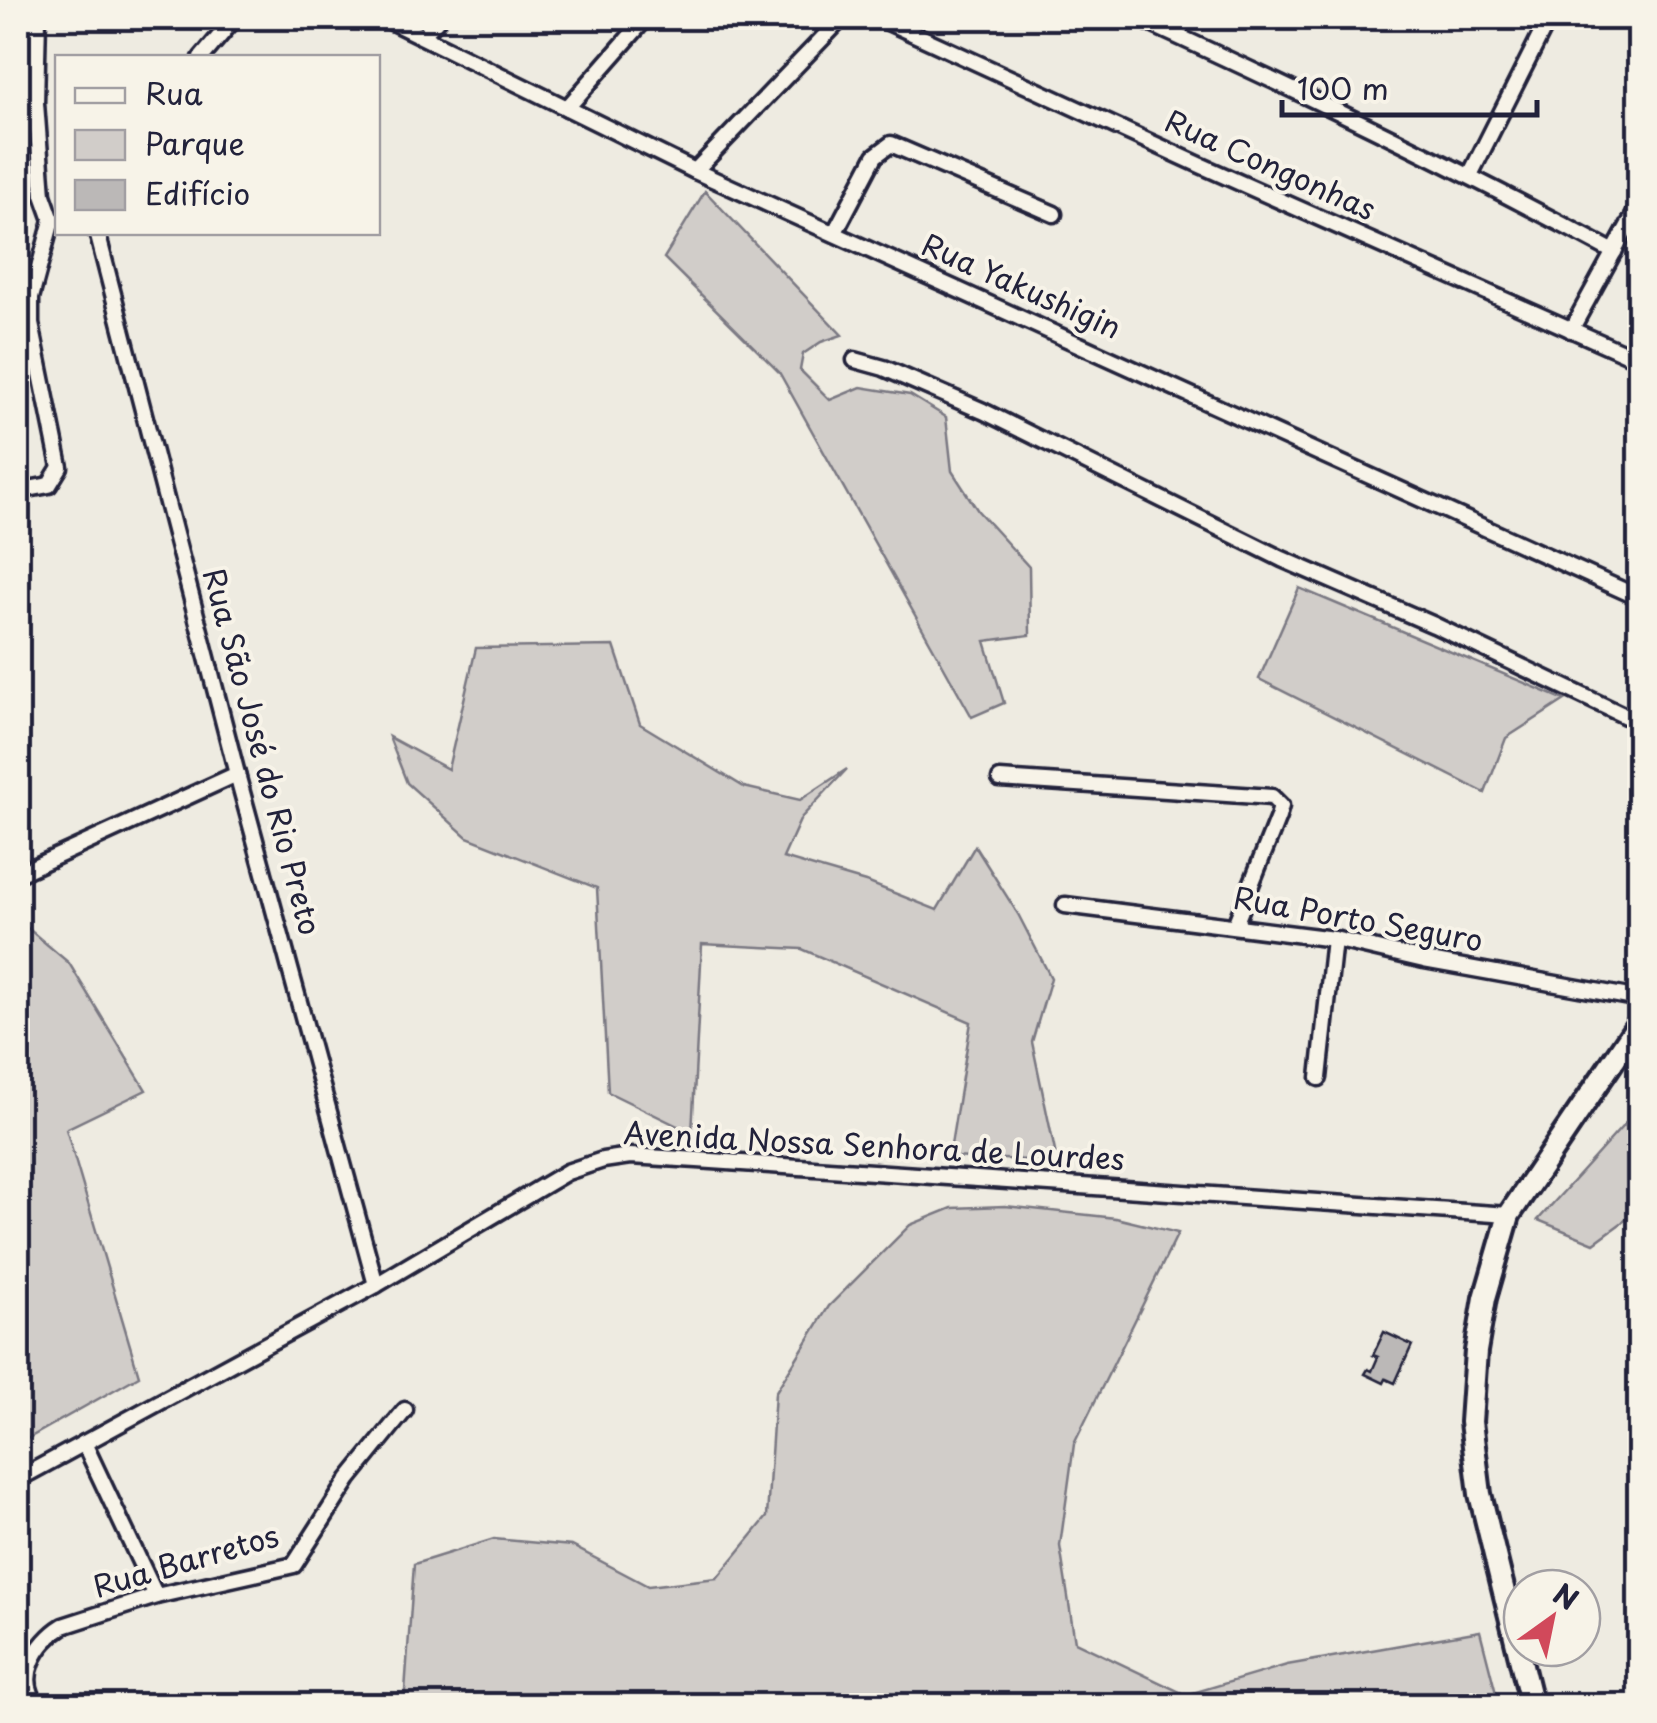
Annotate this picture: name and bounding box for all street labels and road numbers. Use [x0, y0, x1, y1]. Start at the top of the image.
street label: Rua Congonhas [1158, 97, 1384, 230]
street label: Rua Yakushigin [915, 221, 1129, 349]
street label: Rua São José do Rio Preto [193, 563, 334, 940]
street label: Rua Porto Seguro [1230, 873, 1487, 962]
street label: Avenida Nossa Senhora de Lourdes [622, 1109, 1126, 1180]
street label: Rua Barretos [87, 1512, 283, 1608]

